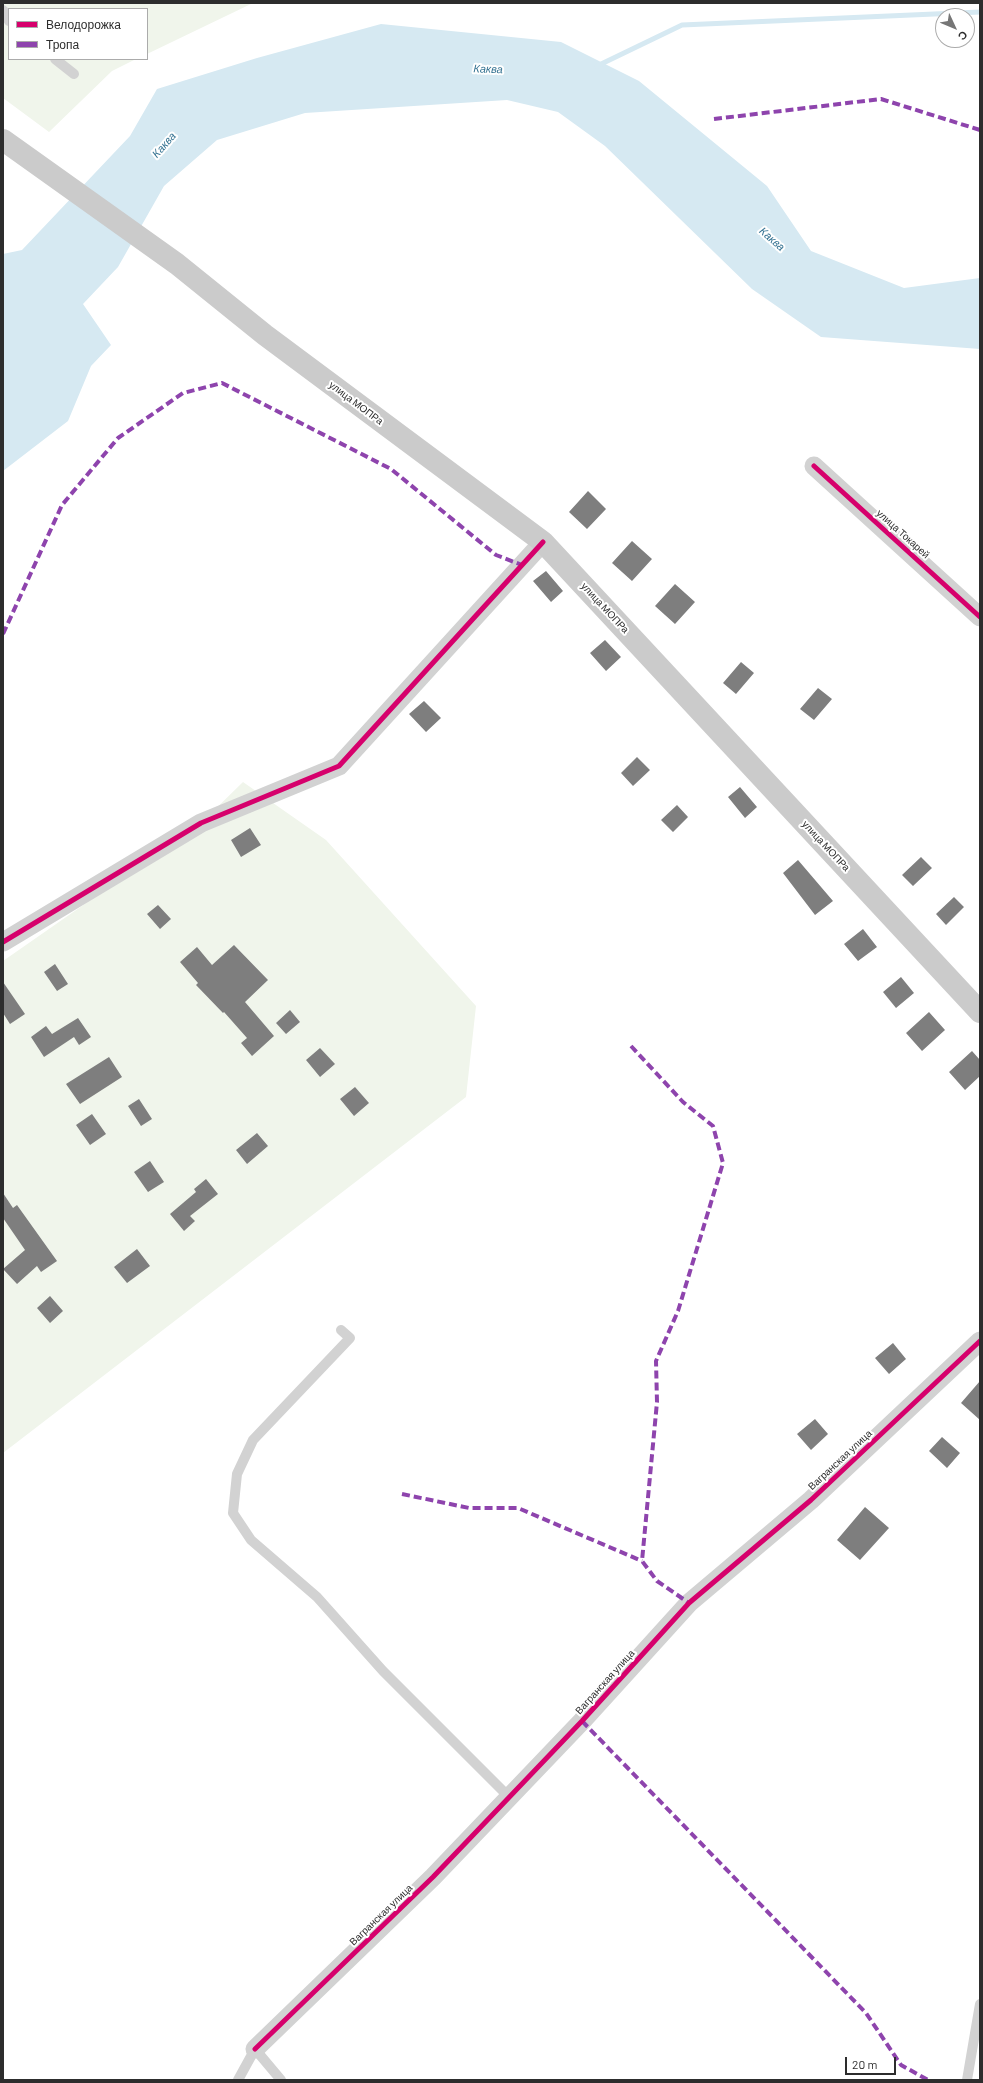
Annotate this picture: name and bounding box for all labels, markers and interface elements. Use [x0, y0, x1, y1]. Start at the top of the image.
legend [8, 8, 148, 60]
north arrow [935, 8, 975, 48]
text: Велодорожка [46, 17, 121, 31]
text: С [956, 29, 971, 43]
text: Тропа [46, 37, 79, 51]
water label: Каква [473, 62, 503, 76]
water label: Каква [149, 130, 179, 160]
water label: Каква [757, 224, 787, 254]
street label: улица МОПРа [327, 379, 385, 427]
street label: улица Токарей [874, 507, 932, 561]
street label: улица МОПРа [579, 580, 631, 636]
street label: улица МОПРа [800, 818, 852, 874]
street label: Вагранская улица [806, 1427, 874, 1493]
street label: Вагранская улица [573, 1647, 637, 1717]
street label: Вагранская улица [347, 1882, 415, 1948]
scale bar [847, 2049, 898, 2075]
text: 20 m [852, 2057, 878, 2071]

